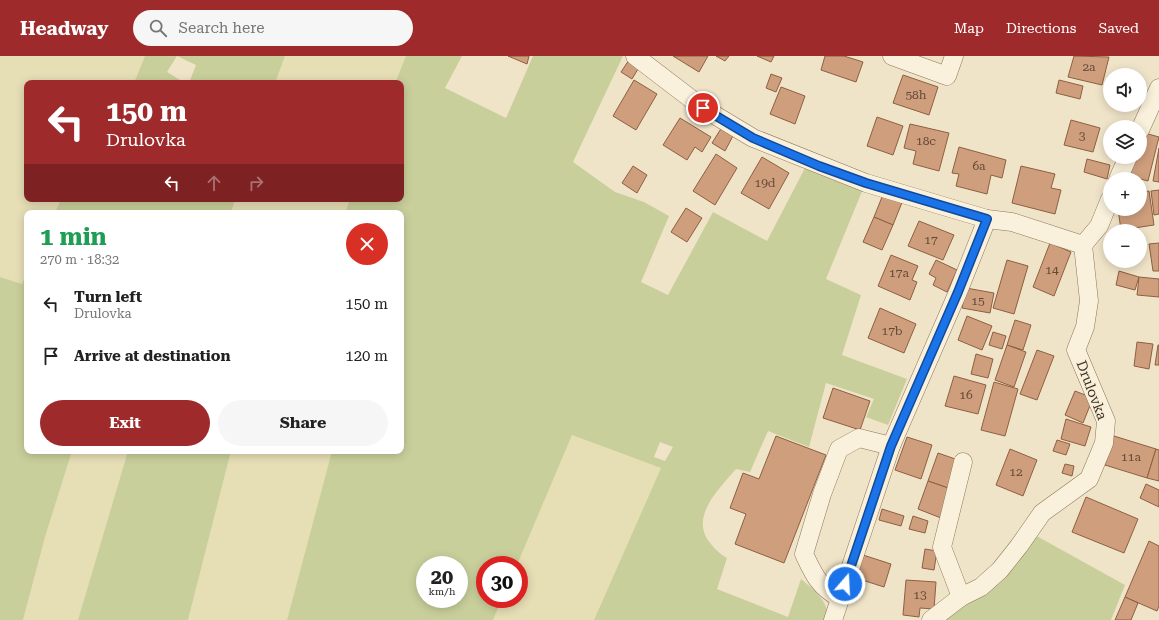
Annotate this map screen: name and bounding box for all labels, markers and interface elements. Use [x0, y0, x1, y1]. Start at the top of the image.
search box [133, 10, 413, 46]
text: Headway [20, 17, 109, 40]
icon: search [147, 17, 169, 39]
text: Search here [179, 19, 264, 37]
text: Map [954, 20, 984, 36]
text: Directions [1006, 20, 1076, 36]
text: Saved [1098, 20, 1139, 36]
house number: 2a [1082, 60, 1096, 74]
map controls [1103, 68, 1147, 268]
button: sound [1103, 68, 1147, 112]
house number: 58h [905, 88, 927, 102]
pin [686, 91, 720, 125]
text: 150 m [106, 95, 187, 128]
icon: left [40, 96, 92, 148]
icon: arrive [692, 97, 714, 119]
button: layers [1103, 120, 1147, 164]
text: Drulovka [106, 129, 186, 150]
house number: 3 [1079, 129, 1086, 143]
house number: 18c [916, 134, 936, 148]
house number: 6a [972, 159, 986, 173]
icon: left [161, 172, 183, 194]
icon: ahead [203, 172, 225, 194]
icon: right [245, 172, 267, 194]
button: + [1103, 172, 1147, 216]
house number: 19d [754, 176, 776, 190]
text: 1 min [40, 223, 107, 251]
button: close [346, 223, 388, 265]
button: − [1103, 224, 1147, 268]
house number: 17 [924, 233, 938, 247]
text: 270 m · 18:32 [40, 252, 119, 267]
house number: 14 [1045, 263, 1059, 277]
house number: 17a [889, 266, 909, 280]
text: Turn left [74, 288, 142, 306]
icon: left [40, 293, 62, 315]
house number: 15 [971, 294, 985, 308]
text: 150 m [345, 295, 388, 313]
text: Drulovka [74, 306, 132, 321]
house number: 17b [881, 324, 903, 338]
icon: arrive [40, 345, 62, 367]
text: Arrive at destination [74, 347, 230, 365]
text: 120 m [345, 347, 388, 365]
street label: Drulovka [1073, 358, 1111, 422]
house number: 16 [959, 388, 973, 402]
button: Exit [40, 400, 210, 446]
button: Share [218, 400, 388, 446]
house number: 11a [1121, 450, 1141, 464]
house number: 12 [1009, 465, 1023, 479]
speed limit sign: 30 [476, 556, 528, 608]
position arrow [824, 563, 866, 605]
text: 20 [431, 565, 453, 589]
text: km/h [429, 586, 455, 597]
house number: 13 [913, 588, 927, 602]

